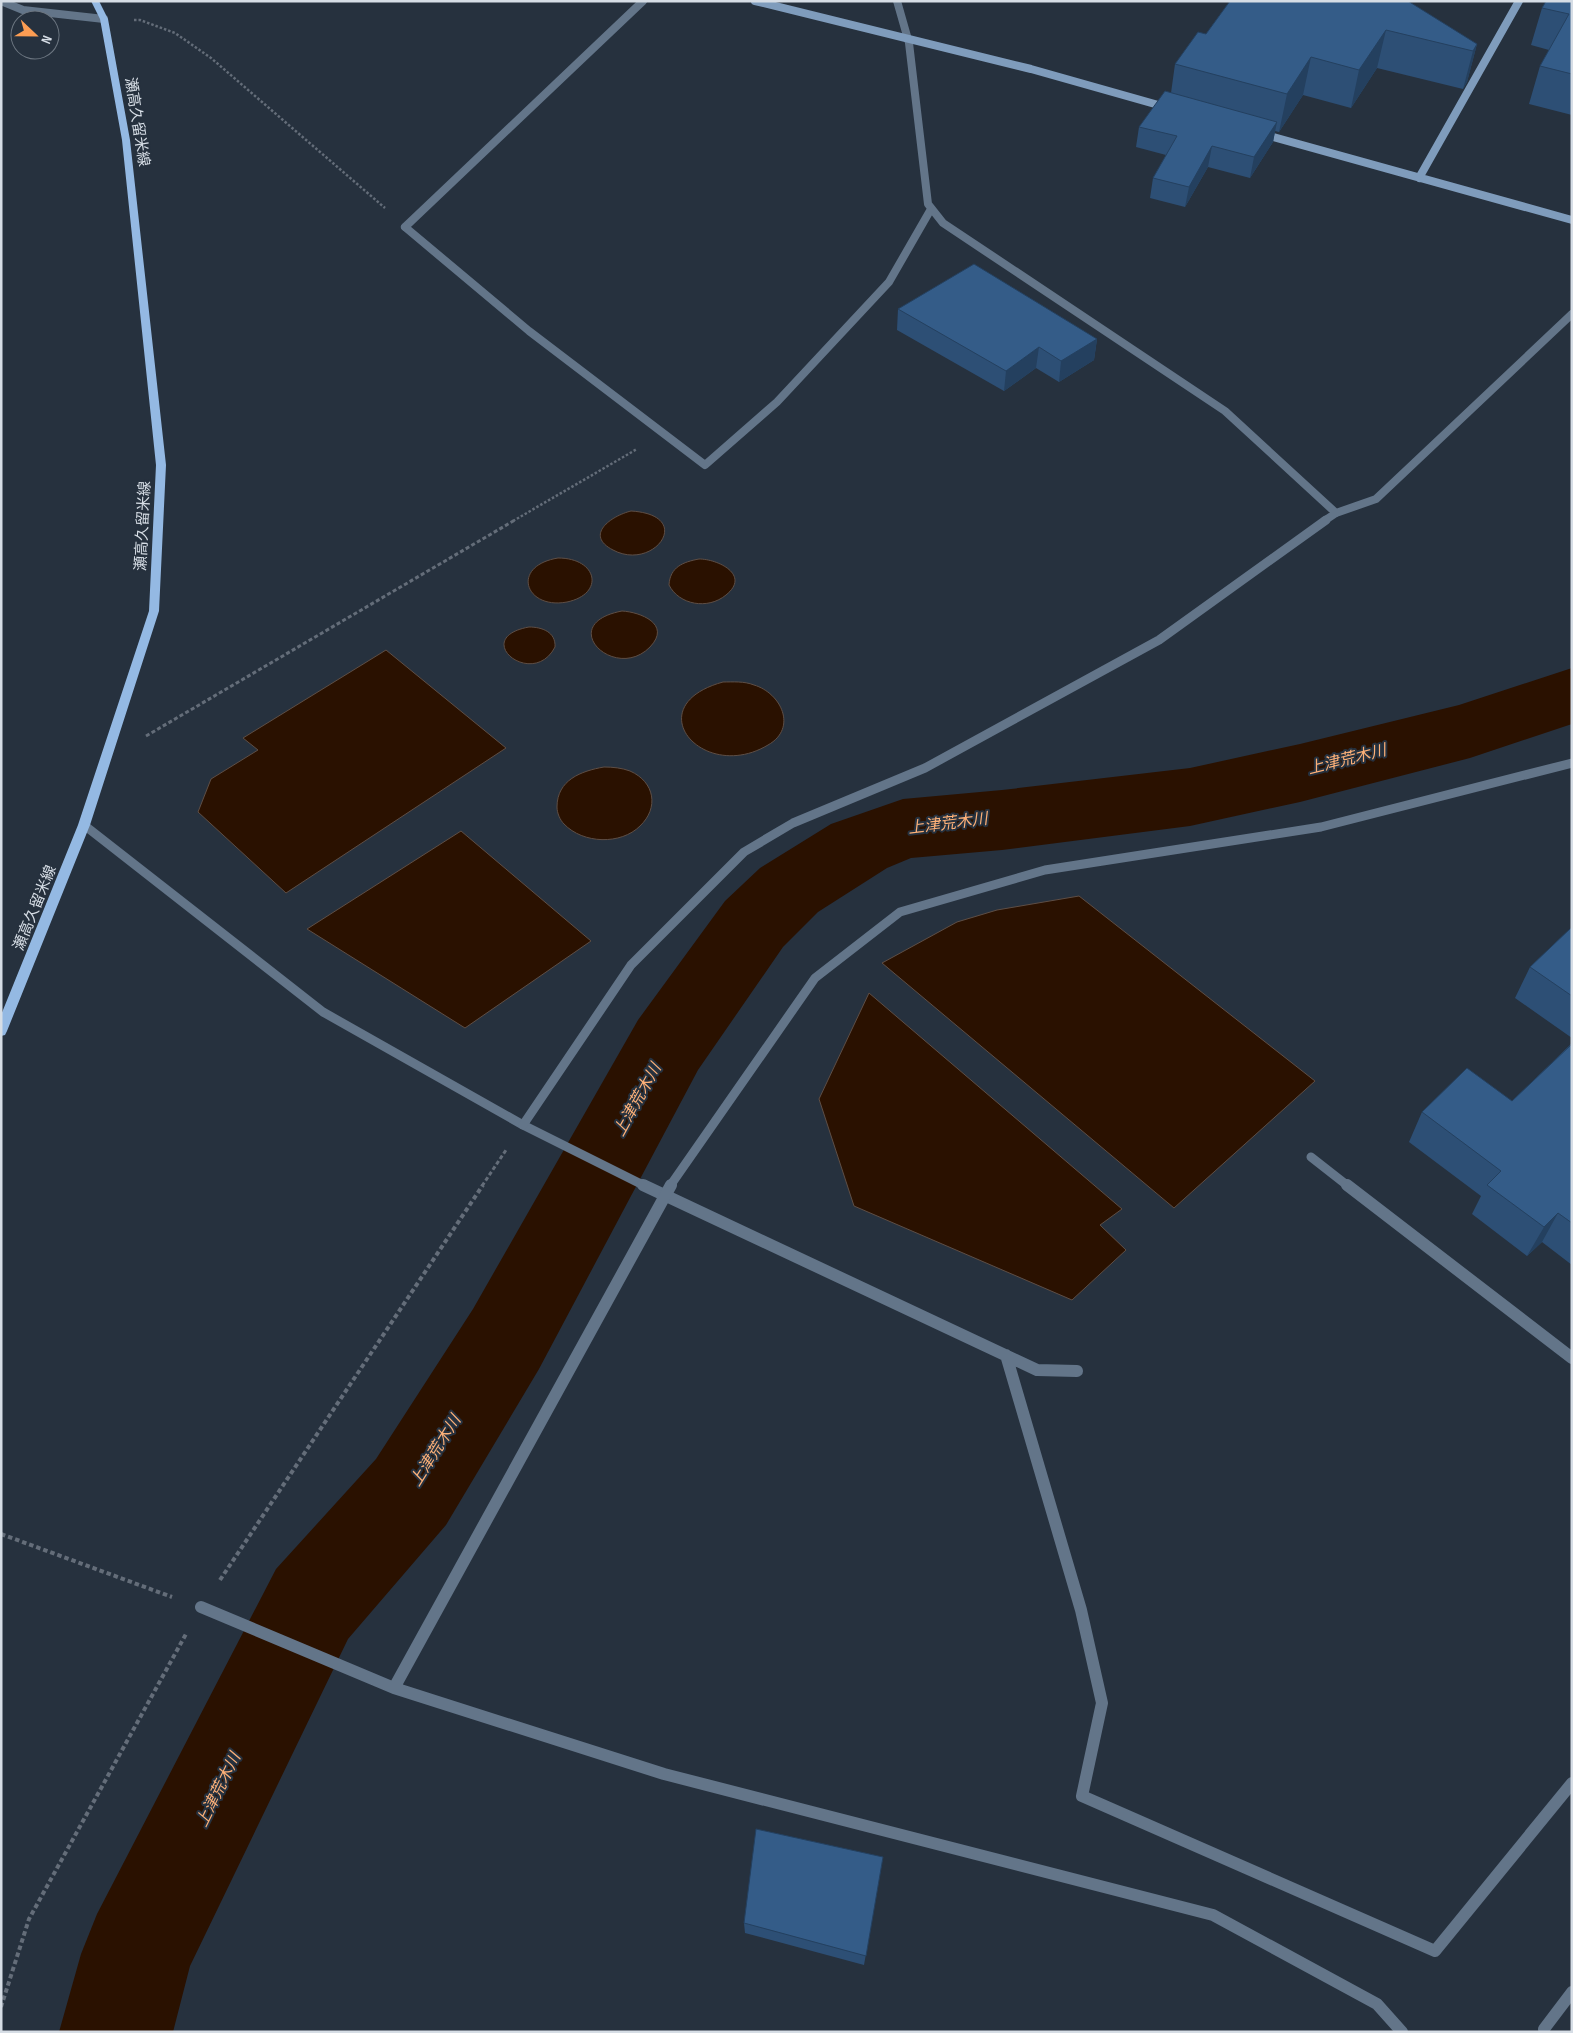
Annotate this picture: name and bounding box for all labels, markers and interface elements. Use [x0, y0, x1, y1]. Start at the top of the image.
north arrow [10, 10, 60, 60]
text: N [37, 33, 56, 46]
street label: 瀬高久留米線 [121, 76, 153, 168]
street label: 瀬高久留米線 [131, 481, 155, 571]
water label: 上津荒木川 [1306, 741, 1390, 779]
water label: 上津荒木川 [907, 809, 991, 838]
street label: 瀬高久留米線 [9, 863, 61, 953]
water label: 上津荒木川 [610, 1059, 667, 1140]
water label: 上津荒木川 [407, 1410, 466, 1490]
water label: 上津荒木川 [193, 1748, 246, 1830]

